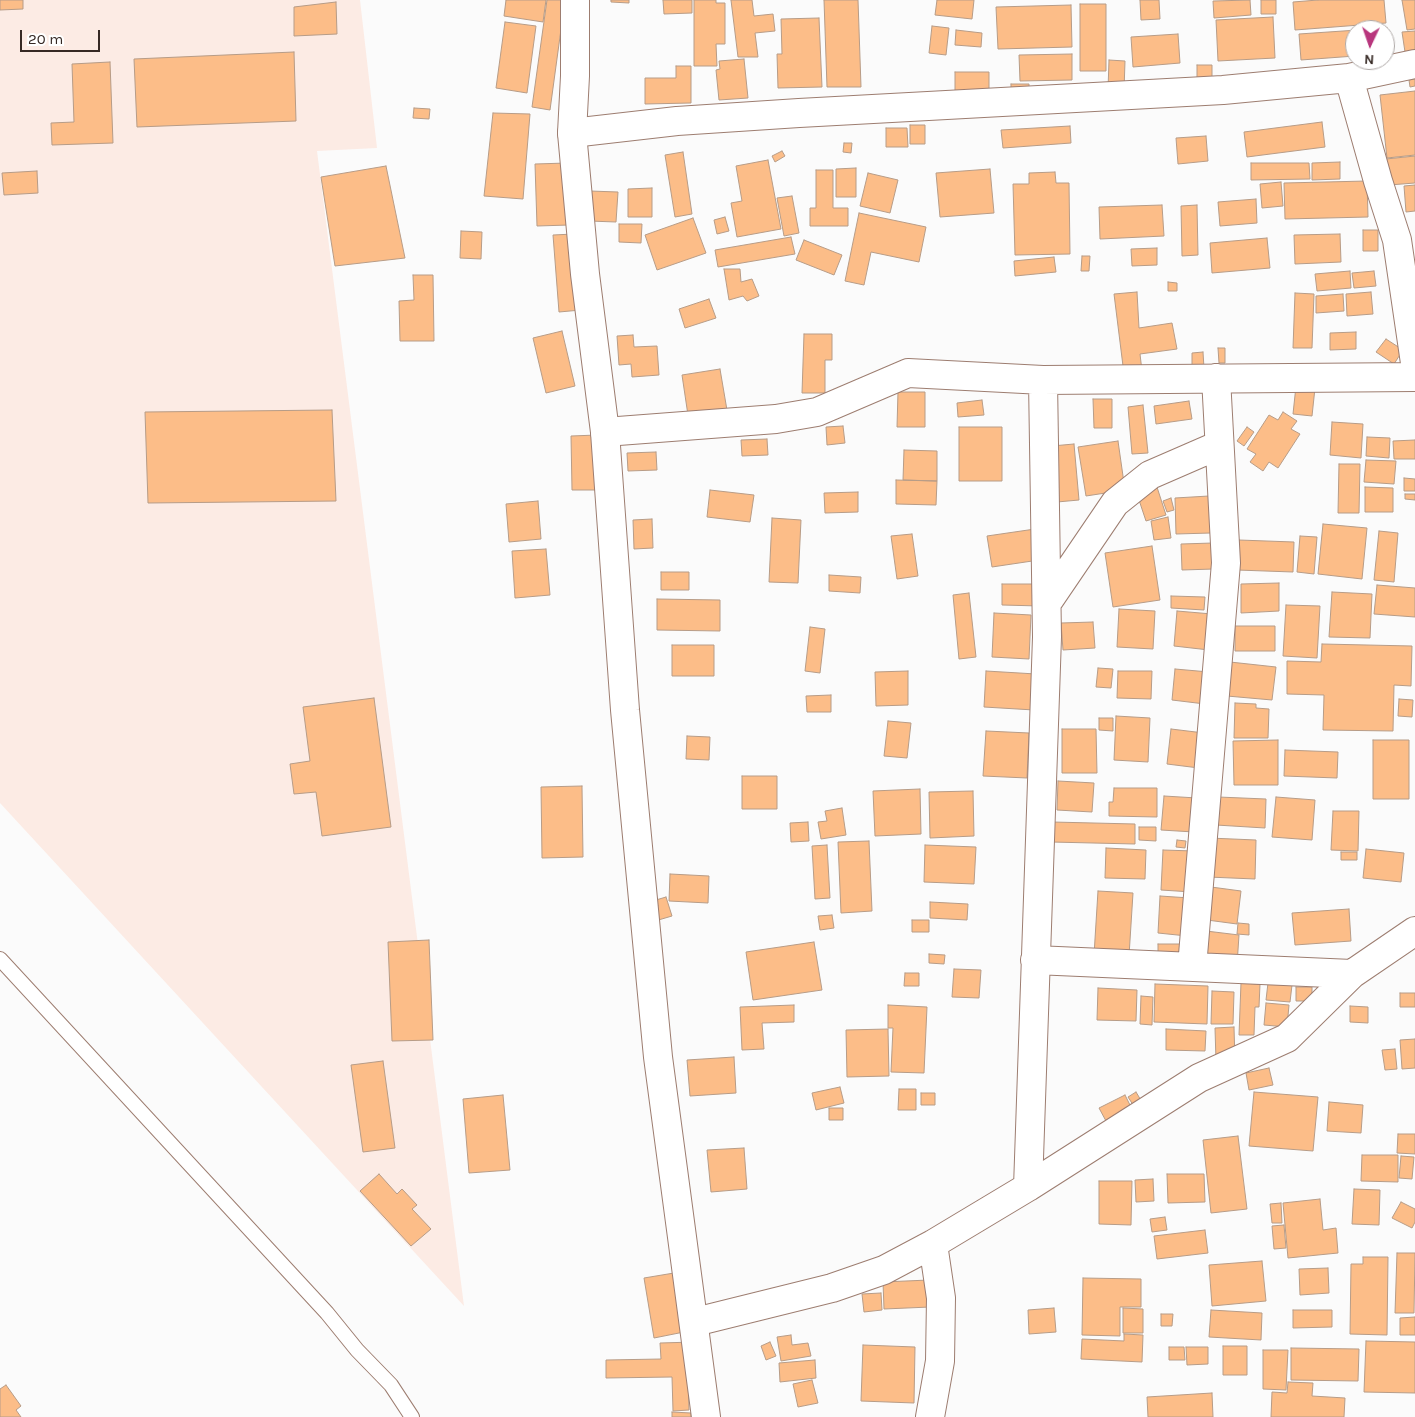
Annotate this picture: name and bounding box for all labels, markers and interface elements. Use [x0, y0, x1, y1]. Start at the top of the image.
scale bar [22, 20, 102, 52]
north arrow [1345, 20, 1395, 70]
text: 20 m [28, 30, 63, 48]
text: N [1364, 51, 1375, 68]

